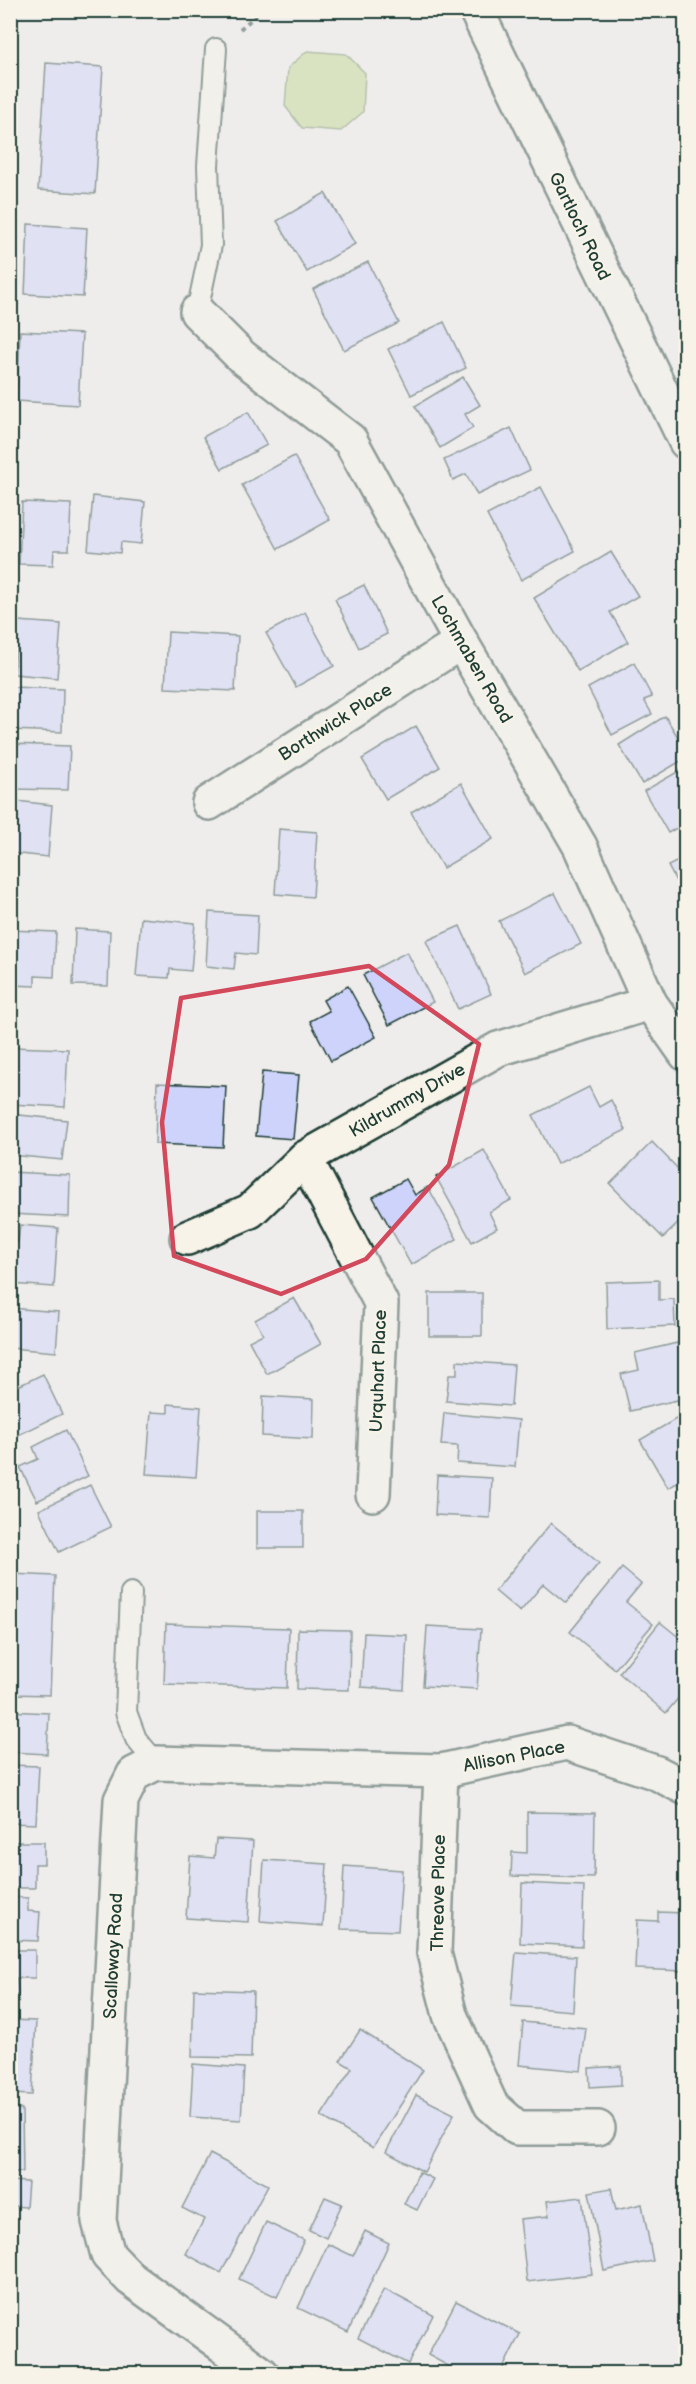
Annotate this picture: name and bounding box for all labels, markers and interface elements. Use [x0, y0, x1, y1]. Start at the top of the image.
street label: Gartloch Road [544, 169, 615, 284]
street label: Lochmaben Road [426, 592, 517, 727]
street label: Borthwick Place [275, 679, 396, 766]
street label: Kildrummy Drive [346, 1059, 469, 1142]
street label: Urquhart Place [366, 1309, 391, 1433]
street label: Allison Place [462, 1736, 567, 1777]
street label: Threave Place [427, 1834, 450, 1952]
street label: Scalloway Road [100, 1892, 127, 2020]

